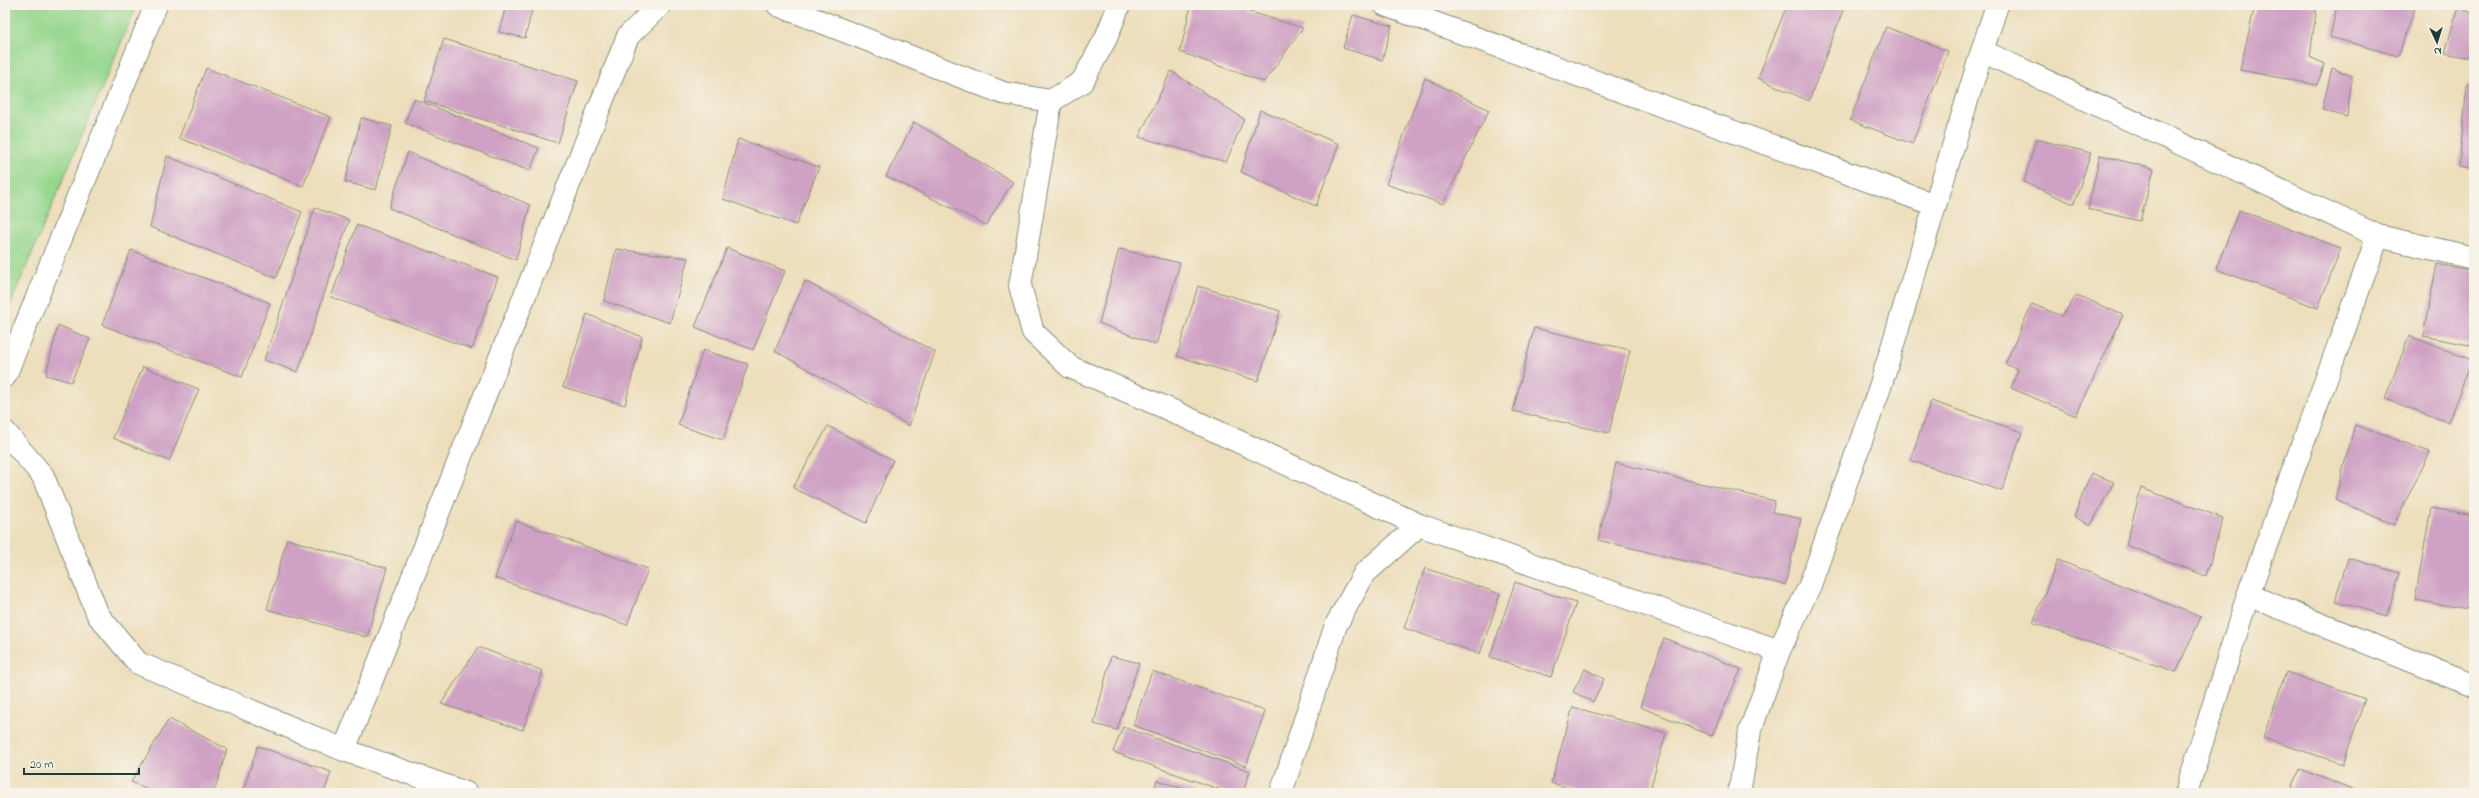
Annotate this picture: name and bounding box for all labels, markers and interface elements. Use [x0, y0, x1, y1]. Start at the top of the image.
north arrow [2417, 22, 2457, 62]
text: N [2433, 43, 2442, 59]
scale bar [24, 750, 139, 776]
text: 20 m [30, 756, 53, 774]

